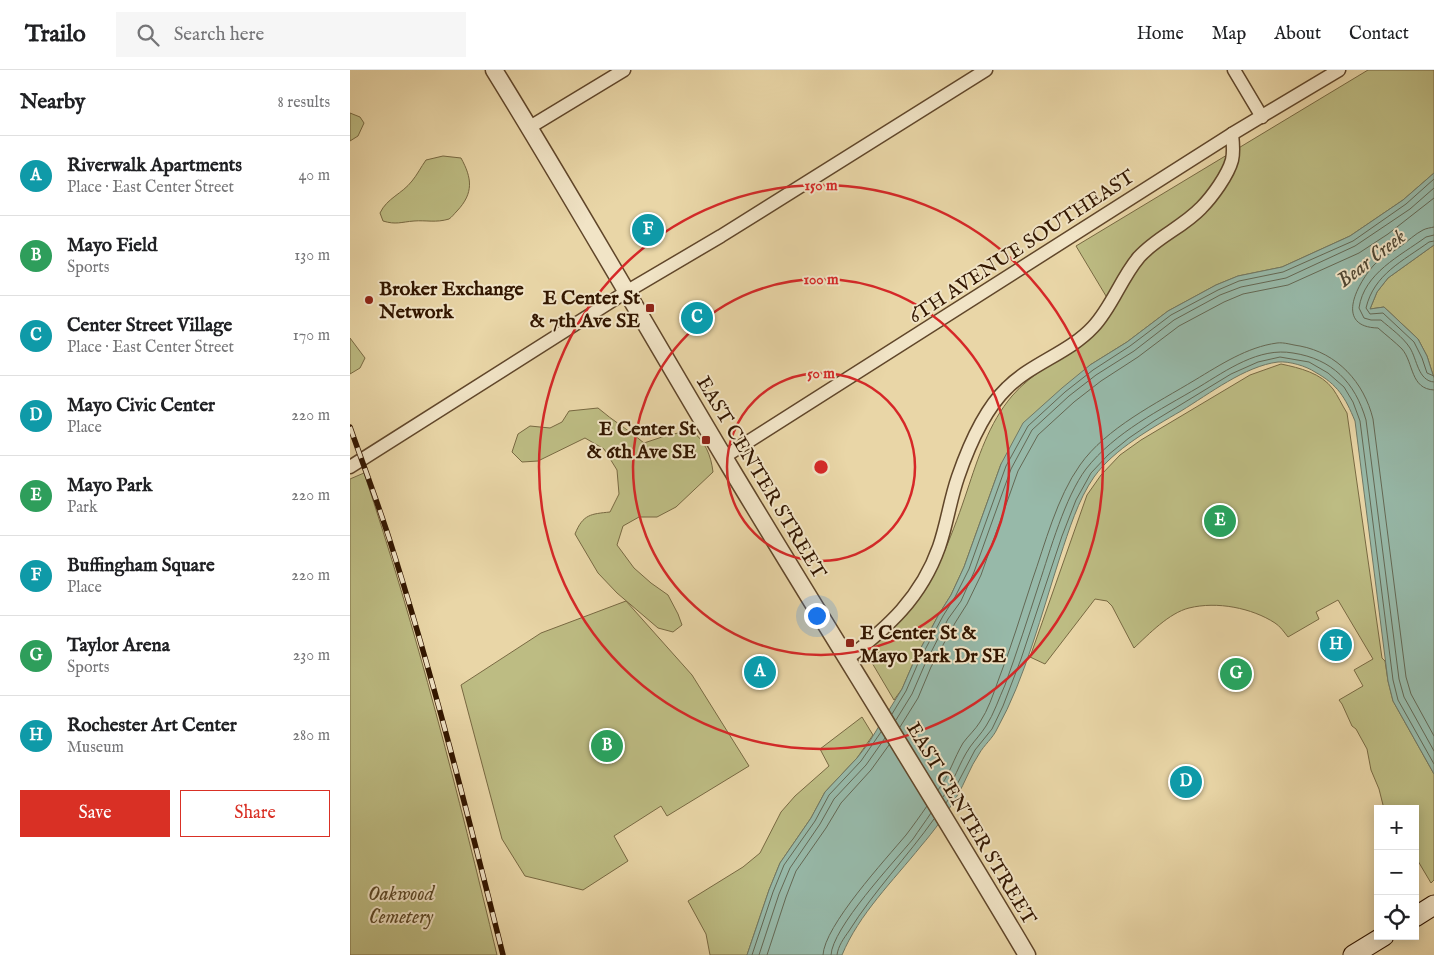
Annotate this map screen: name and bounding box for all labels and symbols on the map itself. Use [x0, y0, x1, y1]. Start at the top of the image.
street label: 6TH AVENUE SOUTHEAST [904, 165, 1140, 330]
text: 150 m [804, 176, 838, 195]
pin: F [632, 211, 664, 249]
water label: Bear Creek [1332, 223, 1412, 295]
text: 100 m [803, 270, 839, 289]
place label: Broker Exchange Network [378, 277, 525, 325]
place label: E Center St & 7th Ave SE [530, 286, 640, 334]
marker: Broker Exchange Network [363, 294, 375, 306]
pin: C [681, 299, 713, 337]
marker: E Center St & 7th Ave SE [644, 302, 656, 314]
text: 50 m [807, 364, 835, 383]
street label: EAST CENTER STREET [690, 372, 831, 584]
place label: E Center St & 6th Ave SE [587, 417, 696, 465]
marker: E Center St & 6th Ave SE [700, 434, 712, 446]
centre of rings [812, 458, 830, 476]
pin: E [1204, 502, 1236, 540]
your location [804, 603, 830, 629]
place label: E Center St & Mayo Park Dr SE [860, 621, 1006, 669]
pin: H [1320, 626, 1352, 664]
marker: E Center St & Mayo Park Dr SE [844, 637, 856, 649]
pin: A [744, 653, 776, 691]
pin: G [1220, 655, 1252, 693]
street label: EAST CENTER STREET [900, 718, 1041, 930]
pin: B [591, 727, 623, 765]
pin: D [1170, 763, 1202, 801]
park label: Oakwood Cemetery [368, 882, 436, 930]

